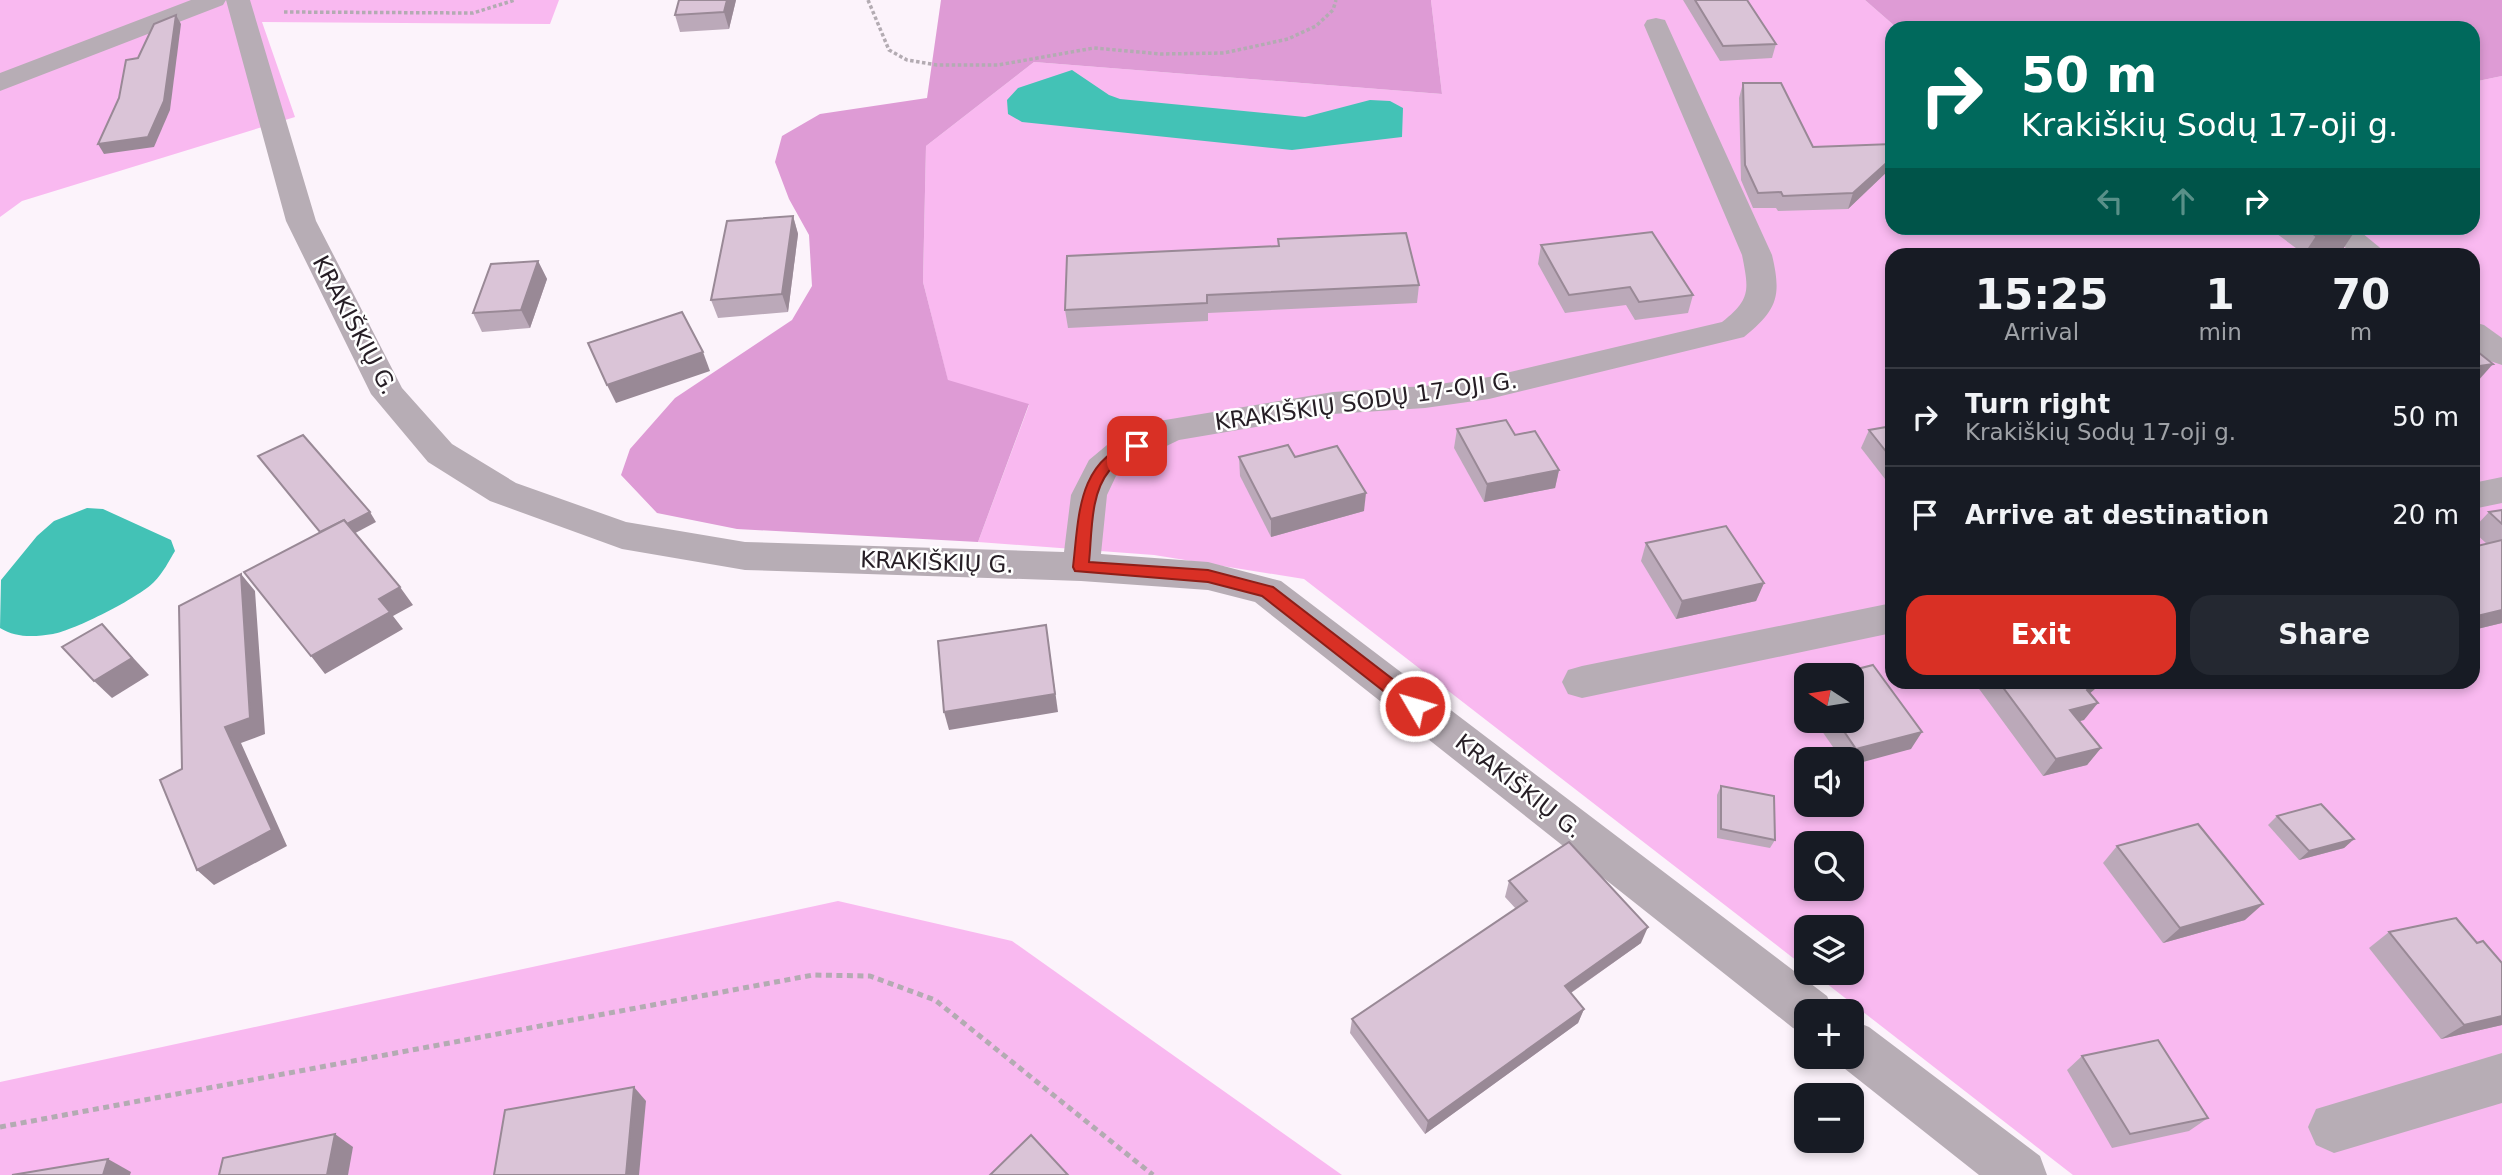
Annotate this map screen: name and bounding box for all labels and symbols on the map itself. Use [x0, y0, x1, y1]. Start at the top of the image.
street label: KRAKIŠKIŲ G. [307, 251, 403, 399]
street label: KRAKIŠKIŲ SODŲ 17-OJI G. [1213, 366, 1519, 435]
pin [1107, 416, 1167, 476]
street label: KRAKIŠKIŲ G. [860, 545, 1014, 578]
north arrow [1794, 663, 1864, 733]
position arrow [1378, 669, 1452, 743]
street label: KRAKIŠKIŲ G. [1451, 728, 1588, 843]

